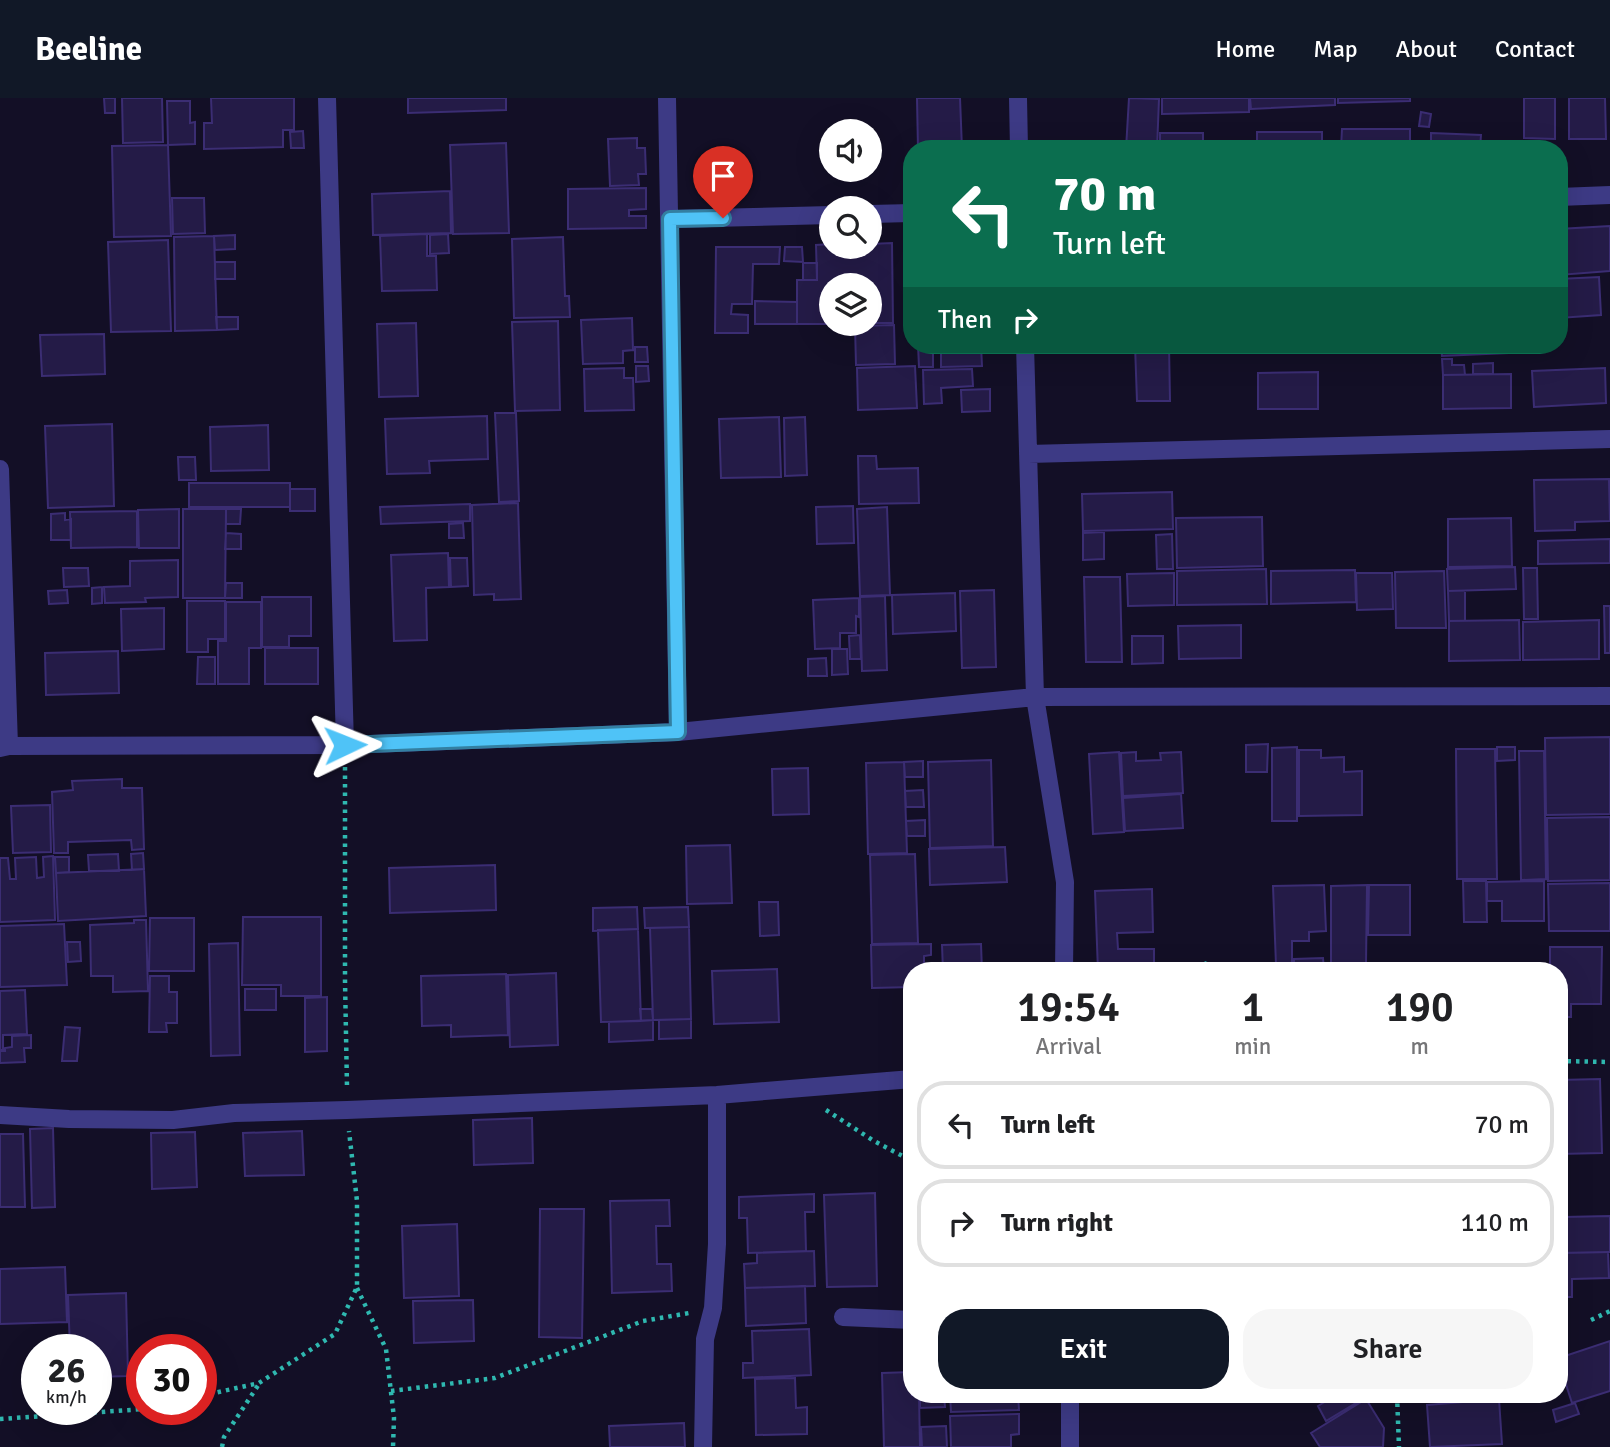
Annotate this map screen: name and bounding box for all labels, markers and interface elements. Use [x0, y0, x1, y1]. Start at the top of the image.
text: Beeline [35, 29, 142, 70]
text: Home [1215, 34, 1275, 64]
text: Map [1313, 34, 1358, 64]
text: About [1396, 34, 1457, 64]
text: Contact [1495, 34, 1575, 64]
map controls [819, 119, 882, 336]
button: sound [819, 119, 882, 182]
pin [693, 146, 753, 218]
icon: arrive [704, 157, 742, 195]
text: 70 m [1053, 164, 1156, 224]
icon: left [938, 168, 1029, 259]
button: search [819, 196, 882, 259]
text: Turn left [1053, 224, 1166, 263]
button: layers [819, 273, 882, 336]
icon: right [1006, 301, 1044, 339]
text: Then [938, 304, 992, 336]
position arrow [308, 708, 382, 782]
text: 19:54 [1017, 982, 1120, 1033]
text: 1 [1241, 982, 1264, 1033]
text: 190 [1386, 982, 1454, 1033]
text: Arrival [1035, 1032, 1102, 1061]
text: min [1234, 1032, 1271, 1061]
text: m [1410, 1032, 1429, 1061]
icon: left [942, 1106, 980, 1144]
text: Turn left [1001, 1109, 1095, 1141]
text: 70 m [1474, 1109, 1529, 1141]
icon: right [942, 1204, 980, 1242]
text: Turn right [1001, 1207, 1113, 1239]
text: 110 m [1460, 1207, 1529, 1239]
button: Exit [938, 1309, 1229, 1389]
button: Share [1243, 1309, 1533, 1389]
speed limit sign: 30 [126, 1334, 217, 1425]
text: 26 [48, 1349, 85, 1392]
text: km/h [46, 1386, 87, 1408]

